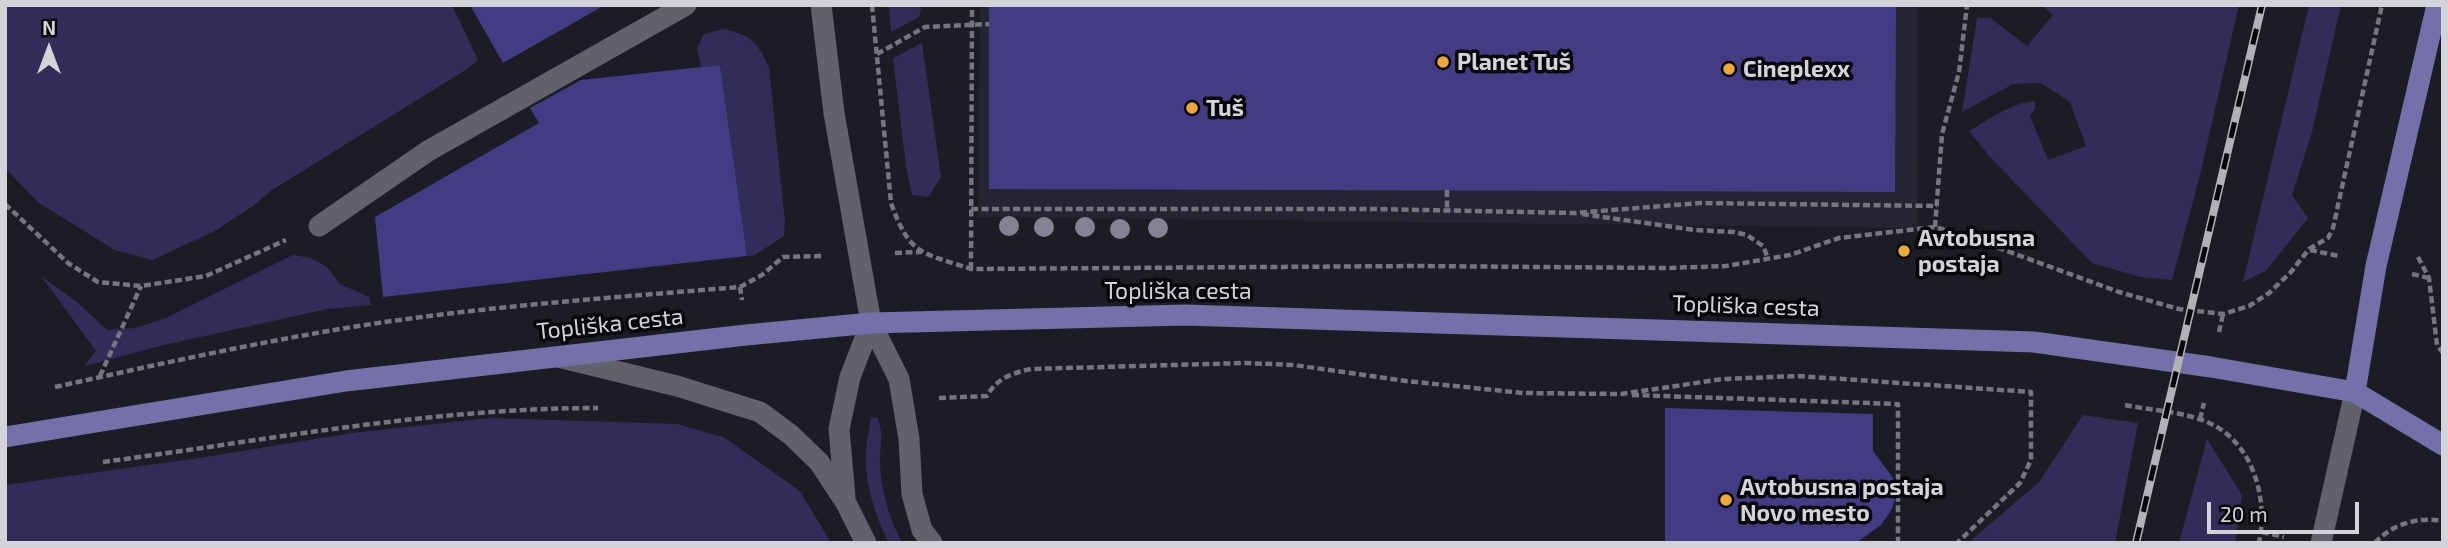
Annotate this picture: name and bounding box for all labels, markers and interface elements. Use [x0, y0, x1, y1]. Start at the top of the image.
north arrow [14, 14, 84, 84]
text: N [42, 16, 56, 39]
place label: Planet Tuš [1457, 48, 1571, 76]
marker: Planet Tuš [1435, 54, 1451, 70]
place label: Cineplexx [1743, 55, 1850, 83]
marker: Cineplexx [1721, 61, 1737, 77]
place label: Tuš [1206, 94, 1244, 122]
marker: Tuš [1184, 100, 1200, 116]
place label: Avtobusna postaja [1918, 224, 2035, 278]
marker: Avtobusna postaja [1896, 243, 1912, 259]
street label: Topliška cesta [1104, 277, 1252, 305]
street label: Topliška cesta [1672, 290, 1820, 322]
street label: Topliška cesta [535, 303, 685, 345]
place label: Avtobusna postaja Novo mesto [1740, 473, 1944, 527]
scale bar [2210, 489, 2362, 532]
marker: Avtobusna postaja Novo mesto [1718, 492, 1734, 508]
text: 20 m [2220, 501, 2268, 526]

